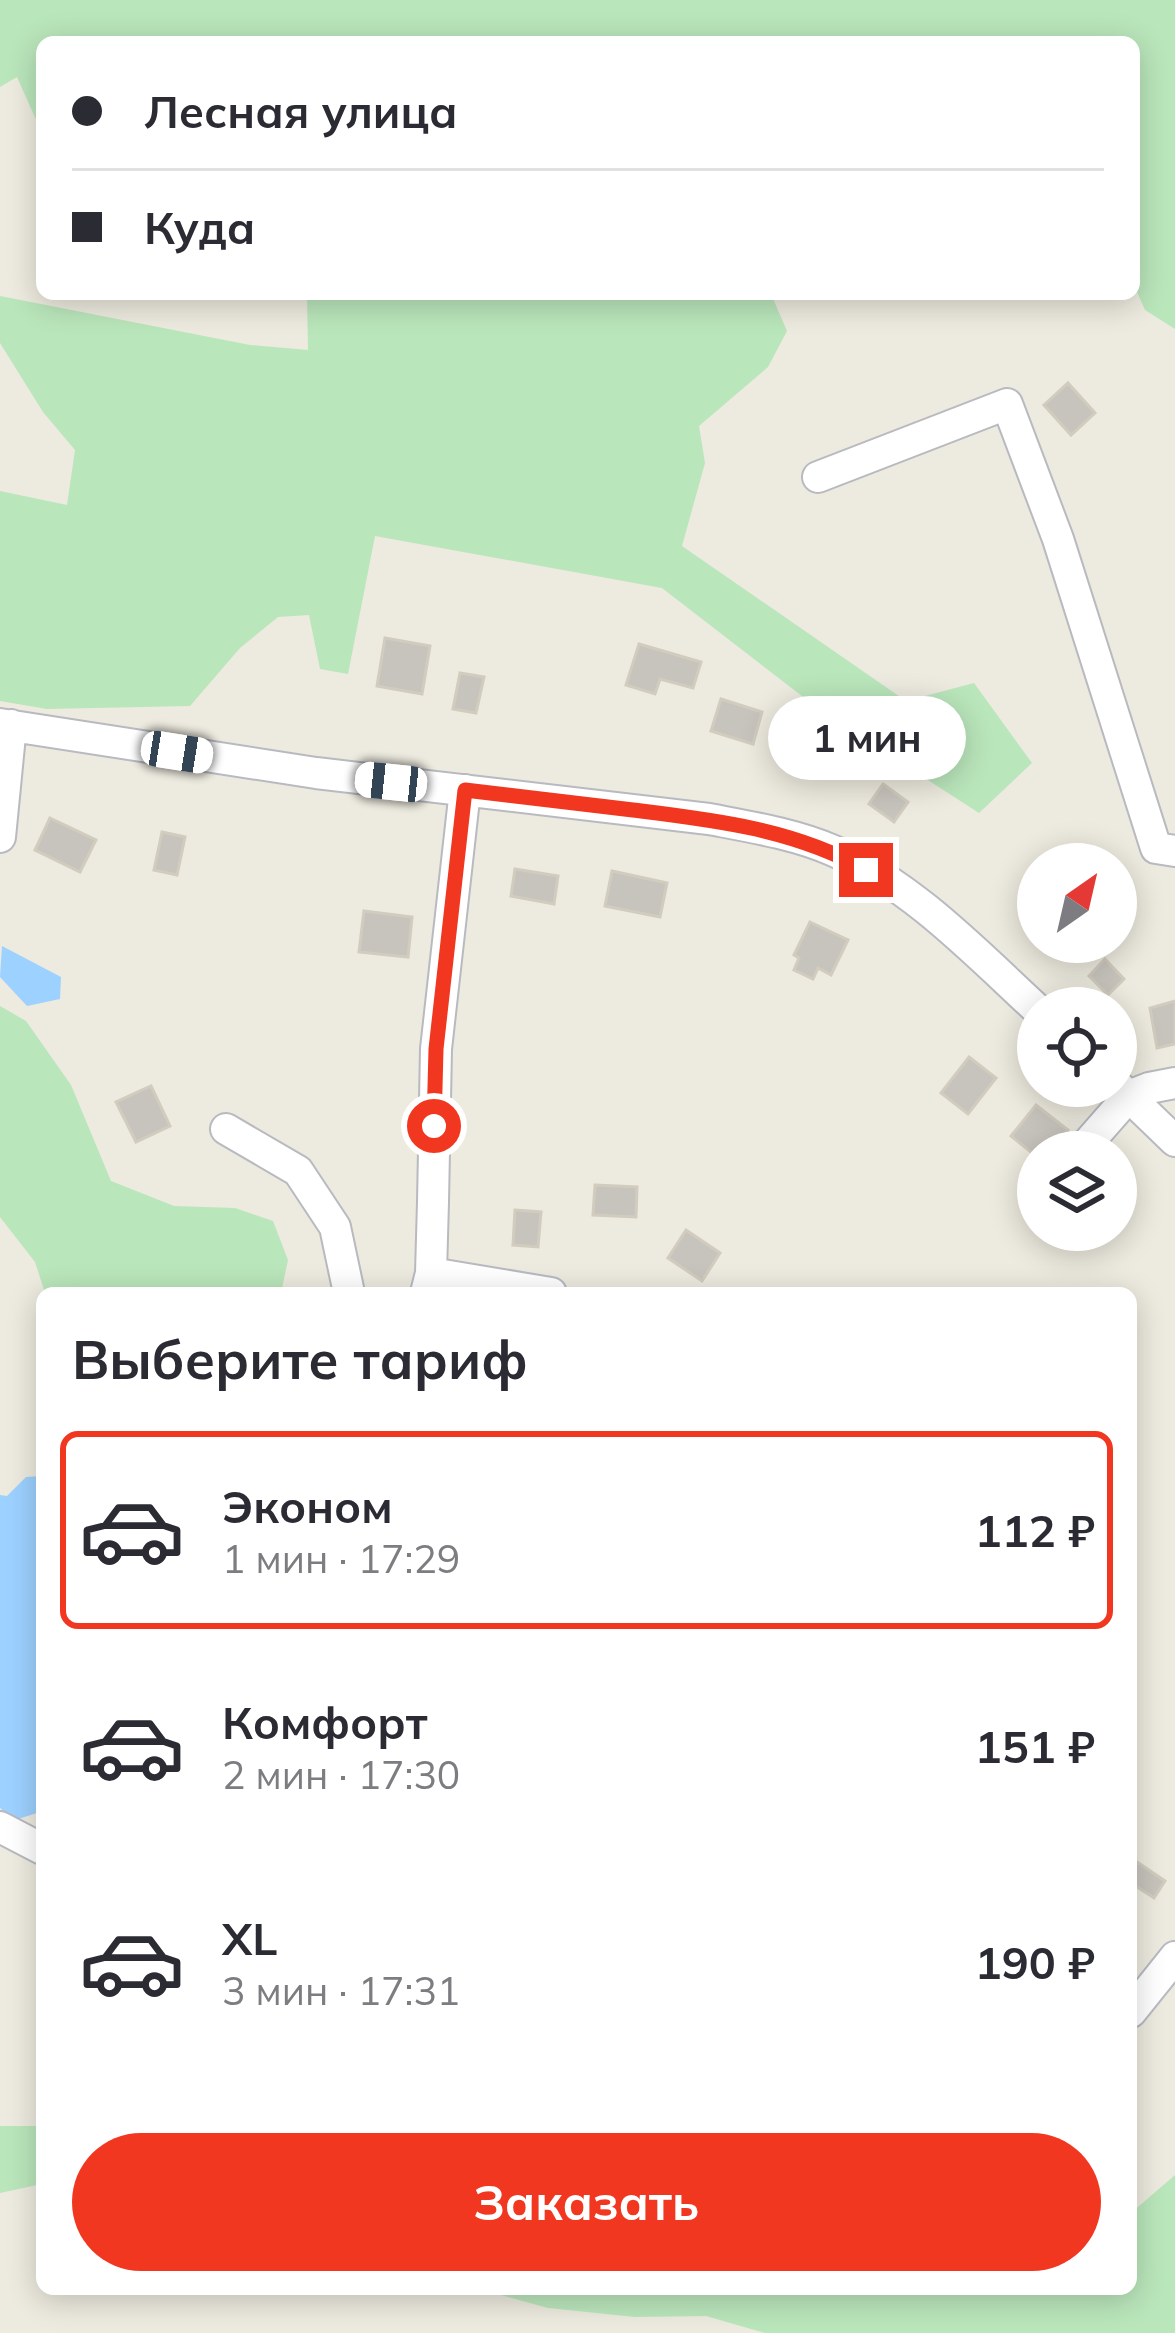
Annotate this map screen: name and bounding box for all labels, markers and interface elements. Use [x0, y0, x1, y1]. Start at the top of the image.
text: Лесная улица [144, 83, 458, 139]
text: Куда [144, 199, 255, 255]
callout: 1 мин [767, 696, 965, 780]
text: 1 мин [812, 713, 922, 762]
car [139, 729, 215, 775]
car [353, 760, 429, 804]
route end [839, 843, 893, 897]
north arrow [1017, 843, 1137, 963]
map controls [1017, 843, 1137, 1251]
button: locate [1017, 987, 1137, 1107]
route start [407, 1099, 461, 1153]
button: layers [1017, 1131, 1137, 1251]
text: Выберите тариф [72, 1325, 528, 1393]
icon: car [78, 1476, 186, 1584]
text: Эконом [222, 1478, 393, 1534]
text: 112 ₽ [975, 1502, 1095, 1558]
text: 1 мин · 17:29 [222, 1534, 460, 1583]
icon: car [78, 1692, 186, 1800]
text: Комфорт [222, 1694, 428, 1750]
text: 151 ₽ [975, 1718, 1095, 1774]
text: 2 мин · 17:30 [222, 1750, 460, 1799]
icon: car [78, 1908, 186, 2016]
text: XL [222, 1910, 277, 1966]
text: 190 ₽ [975, 1934, 1095, 1990]
text: 3 мин · 17:31 [222, 1966, 460, 2015]
button: Заказать [72, 2133, 1101, 2271]

